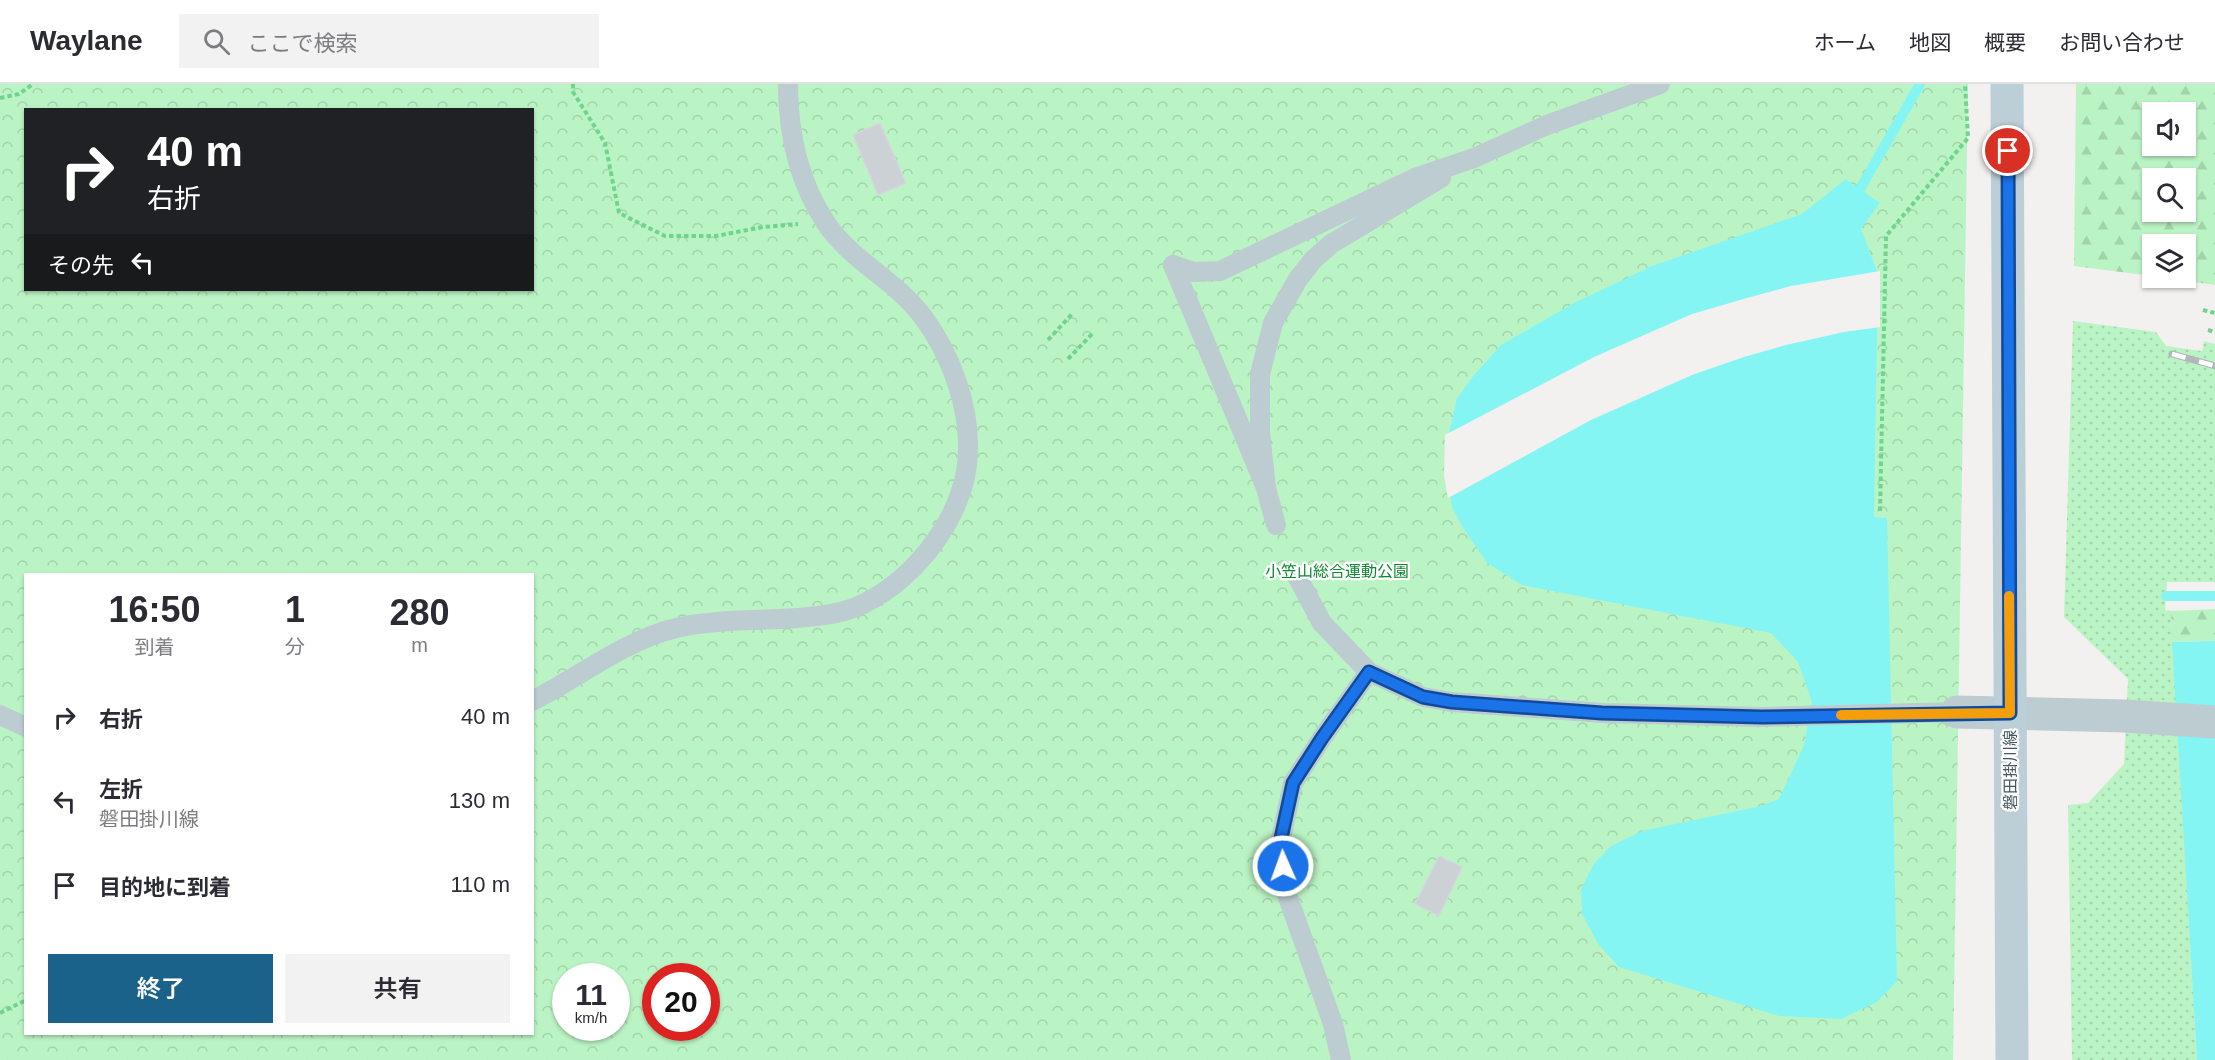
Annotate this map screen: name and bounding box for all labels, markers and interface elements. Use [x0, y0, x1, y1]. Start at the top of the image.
search box [179, 14, 599, 68]
text: Waylane [30, 25, 143, 56]
icon: search [200, 25, 233, 58]
text: ここで検索 [248, 31, 358, 56]
text: ホーム [1814, 31, 1876, 54]
text: 地図 [1909, 31, 1951, 54]
text: 概要 [1984, 31, 2026, 54]
text: お問い合わせ [2059, 31, 2185, 54]
map controls [2142, 102, 2196, 288]
button: sound [2142, 102, 2196, 156]
pin [1982, 125, 2033, 176]
text: 40 m [147, 128, 243, 175]
icon: right [48, 132, 126, 210]
icon: arrive [1991, 134, 2024, 167]
button: search [2142, 168, 2196, 222]
text: 右折 [147, 184, 201, 214]
button: layers [2142, 234, 2196, 288]
icon: left [126, 246, 159, 279]
text: その先 [48, 253, 114, 278]
park label: 小笠山総合運動公園 [1265, 563, 1409, 580]
text: 16:50 [108, 589, 201, 630]
text: 1 [285, 589, 305, 630]
text: 280 [389, 592, 450, 633]
text: m [411, 634, 428, 656]
text: 到着 [134, 636, 174, 658]
text: 分 [285, 636, 305, 658]
icon: right [48, 701, 81, 734]
text: 40 m [461, 704, 510, 729]
text: 右折 [99, 707, 143, 732]
street label: 磐田掛川線 [2002, 730, 2019, 810]
text: 左折 [99, 777, 143, 802]
icon: left [48, 785, 81, 818]
text: 130 m [449, 788, 510, 813]
text: 磐田掛川線 [99, 808, 199, 830]
position arrow [1251, 834, 1315, 898]
icon: arrive [48, 869, 81, 902]
text: 110 m [450, 872, 510, 897]
text: 目的地に到着 [99, 875, 231, 900]
button: 終了 [48, 954, 273, 1023]
button: 共有 [285, 954, 510, 1023]
speed limit sign: 20 [642, 963, 720, 1041]
text: 11 [575, 978, 607, 1011]
text: km/h [575, 1009, 607, 1026]

